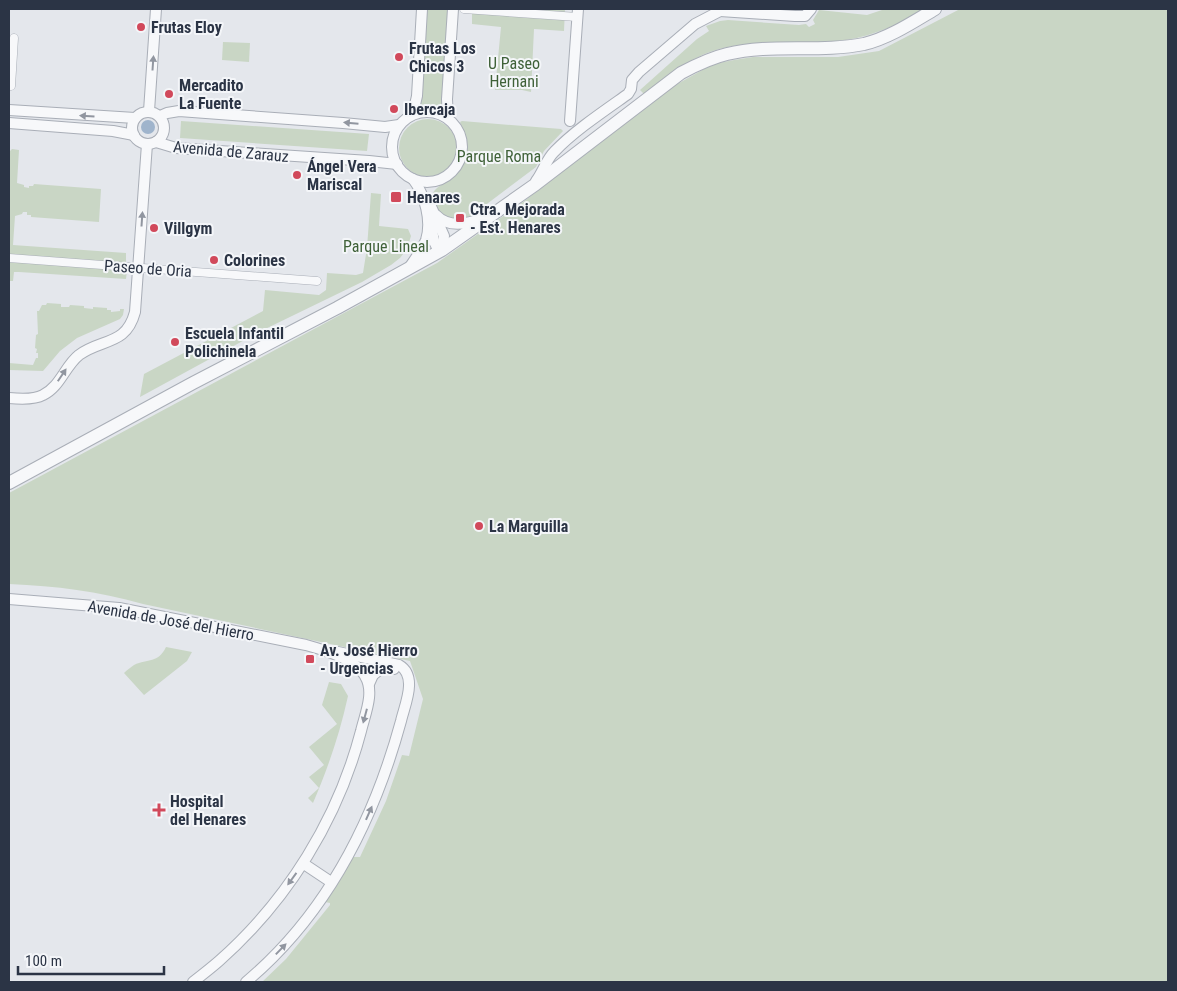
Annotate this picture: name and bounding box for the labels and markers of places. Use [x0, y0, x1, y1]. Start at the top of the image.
place label: Frutas Eloy [151, 18, 222, 37]
marker: Frutas Eloy [135, 21, 147, 33]
place label: Frutas Los Chicos 3 [409, 39, 476, 76]
marker: Frutas Los Chicos 3 [393, 51, 405, 63]
place label: Mercadito La Fuente [179, 76, 243, 113]
marker: Mercadito La Fuente [163, 88, 175, 100]
place label: Ibercaja [404, 100, 456, 119]
marker: Ibercaja [388, 103, 400, 115]
place label: Ángel Vera Mariscal [307, 157, 377, 194]
marker: Ángel Vera Mariscal [291, 169, 303, 181]
place label: Henares [407, 188, 460, 207]
marker: Henares [389, 190, 403, 204]
place label: Ctra. Mejorada - Est. Henares [470, 200, 565, 237]
marker: Ctra. Mejorada - Est. Henares [454, 212, 466, 224]
place label: Villgym [164, 219, 213, 238]
marker: Villgym [148, 222, 160, 234]
place label: Colorines [224, 251, 285, 270]
marker: Colorines [208, 254, 220, 266]
place label: Escuela Infantil Polichinela [185, 324, 284, 361]
marker: Escuela Infantil Polichinela [169, 336, 181, 348]
place label: La Marguilla [489, 517, 569, 536]
marker: La Marguilla [473, 520, 485, 532]
place label: Av. José Hierro - Urgencias [320, 641, 418, 678]
marker: Av. José Hierro - Urgencias [304, 653, 316, 665]
place label: Hospital del Henares [170, 792, 246, 829]
marker: Hospital del Henares [152, 803, 166, 817]

